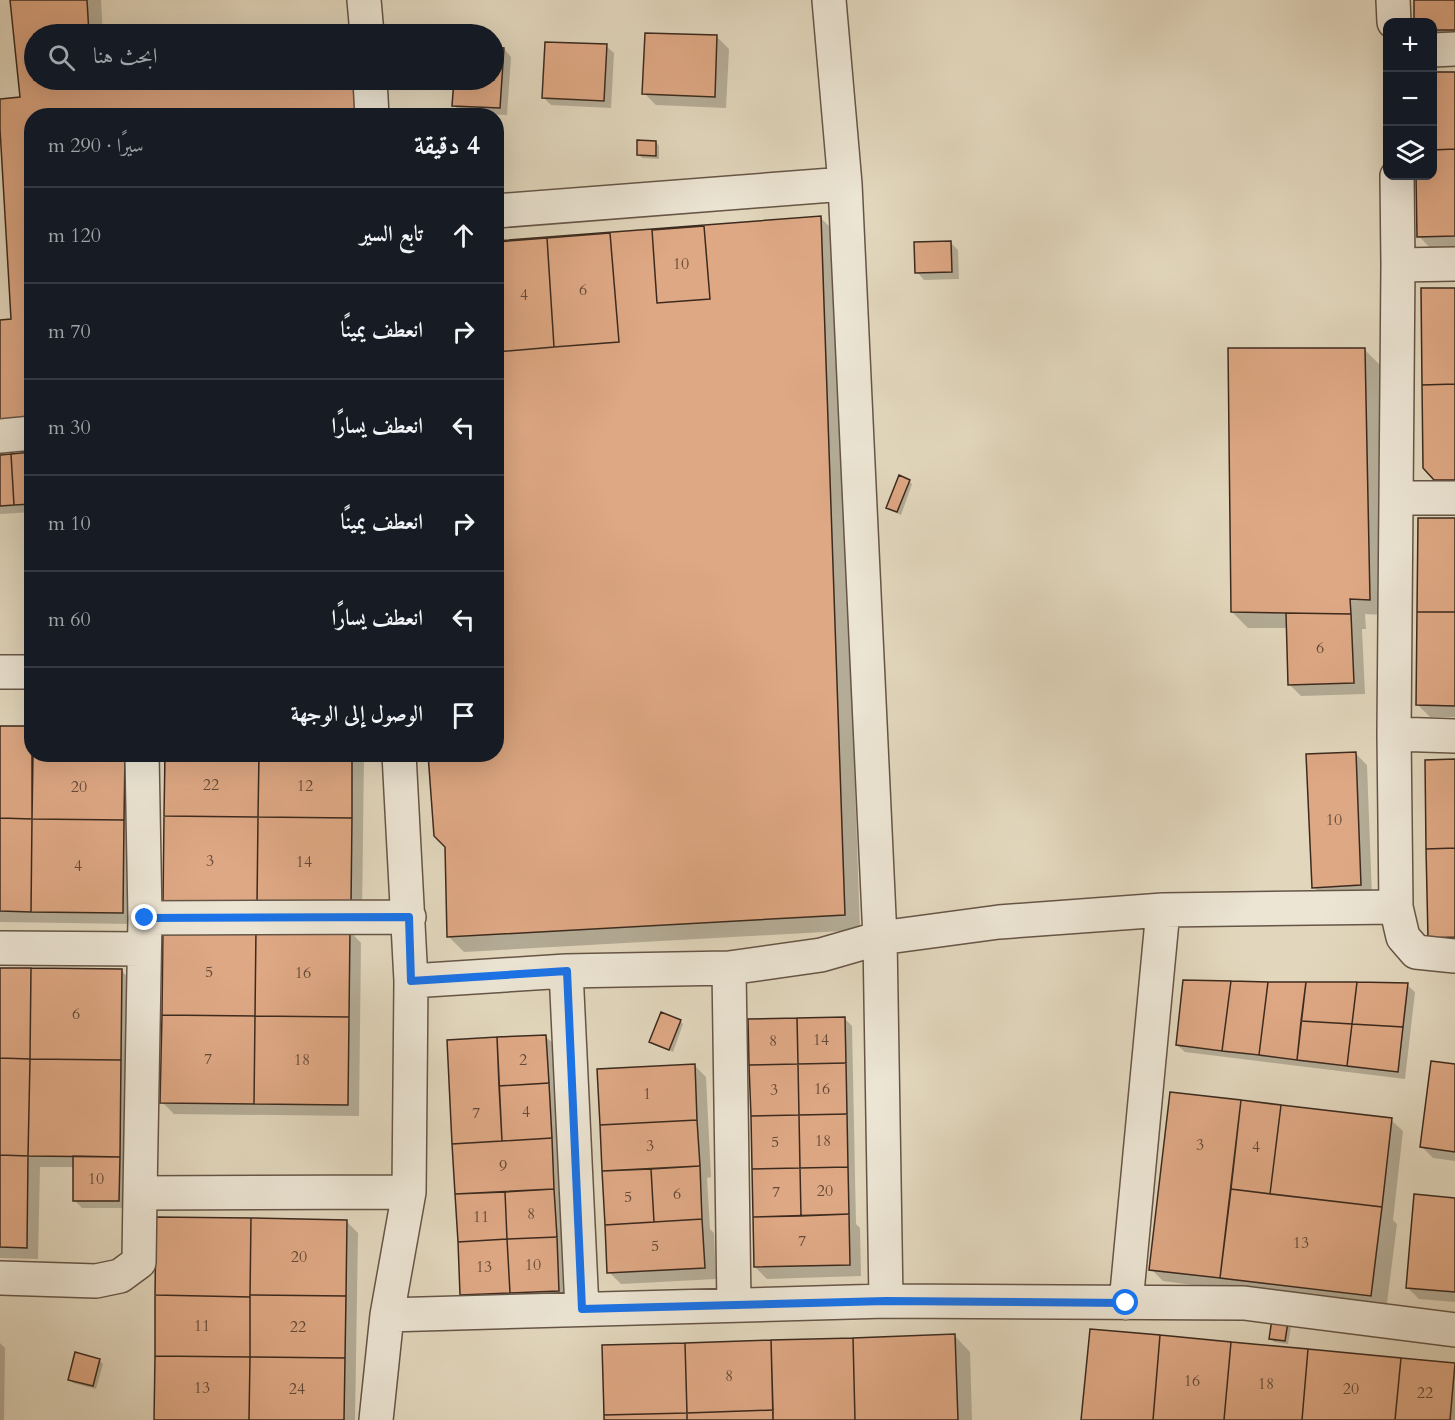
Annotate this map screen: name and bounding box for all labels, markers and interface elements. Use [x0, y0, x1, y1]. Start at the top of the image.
map controls [1383, 18, 1437, 180]
button: + [1383, 18, 1437, 72]
search box [24, 24, 504, 90]
icon: search [45, 41, 78, 74]
text: ابحث هنا [93, 41, 158, 71]
button: − [1383, 72, 1437, 126]
button: layers [1383, 126, 1437, 180]
text: 4 دقيقة [414, 128, 480, 163]
text: سيرًا · 290 m [48, 132, 144, 159]
text: تابع السير [360, 219, 423, 249]
icon: ahead [447, 219, 480, 252]
text: 120 m [48, 222, 101, 249]
house number: 10 [673, 253, 689, 275]
house number: 6 [579, 279, 587, 301]
house number: 4 [520, 284, 528, 306]
text: انعطف يمينًا [340, 315, 423, 345]
icon: right [447, 315, 480, 348]
text: 70 m [48, 318, 91, 345]
text: انعطف يسارًا [332, 411, 423, 441]
icon: left [447, 411, 480, 444]
text: 30 m [48, 414, 91, 441]
text: انعطف يمينًا [340, 507, 423, 537]
icon: right [447, 507, 480, 540]
text: 10 m [48, 510, 91, 537]
text: انعطف يسارًا [332, 603, 423, 633]
icon: left [447, 603, 480, 636]
text: 60 m [48, 606, 91, 633]
house number: 6 [1316, 637, 1324, 659]
text: الوصول إلى الوجهة [291, 699, 423, 729]
icon: arrive [447, 699, 480, 732]
house number: 22 [203, 774, 219, 796]
house number: 12 [297, 775, 313, 797]
house number: 20 [71, 776, 87, 798]
house number: 10 [1326, 809, 1342, 831]
house number: 3 [206, 850, 214, 872]
house number: 14 [296, 851, 312, 873]
house number: 4 [74, 855, 82, 877]
route end [131, 904, 157, 930]
house number: 5 [205, 961, 213, 983]
house number: 16 [295, 962, 311, 984]
house number: 6 [72, 1003, 80, 1025]
house number: 14 [813, 1029, 829, 1051]
house number: 8 [769, 1030, 777, 1052]
house number: 7 [204, 1048, 212, 1070]
house number: 18 [294, 1049, 310, 1071]
house number: 2 [519, 1049, 527, 1071]
house number: 16 [814, 1078, 830, 1100]
house number: 3 [770, 1079, 778, 1101]
house number: 1 [643, 1083, 651, 1105]
house number: 4 [522, 1101, 530, 1123]
house number: 7 [472, 1102, 480, 1124]
house number: 18 [815, 1130, 831, 1152]
house number: 5 [771, 1131, 779, 1153]
house number: 3 [1196, 1134, 1204, 1156]
house number: 3 [646, 1135, 654, 1157]
house number: 4 [1252, 1136, 1260, 1158]
house number: 9 [499, 1155, 507, 1177]
house number: 10 [88, 1168, 104, 1190]
house number: 20 [817, 1180, 833, 1202]
house number: 7 [772, 1181, 780, 1203]
house number: 6 [673, 1183, 681, 1205]
house number: 5 [624, 1186, 632, 1208]
house number: 8 [527, 1203, 535, 1225]
house number: 11 [473, 1206, 489, 1228]
house number: 7 [798, 1230, 806, 1252]
house number: 13 [1293, 1232, 1309, 1254]
house number: 5 [651, 1235, 659, 1257]
house number: 20 [291, 1246, 307, 1268]
house number: 10 [525, 1254, 541, 1276]
house number: 13 [476, 1256, 492, 1278]
route start [1112, 1289, 1138, 1315]
house number: 11 [194, 1315, 210, 1337]
house number: 22 [290, 1316, 306, 1338]
house number: 8 [725, 1365, 733, 1387]
house number: 16 [1184, 1370, 1200, 1392]
house number: 18 [1258, 1373, 1274, 1395]
house number: 13 [194, 1377, 210, 1399]
house number: 24 [289, 1378, 305, 1400]
house number: 20 [1343, 1378, 1359, 1400]
house number: 22 [1417, 1382, 1433, 1404]

